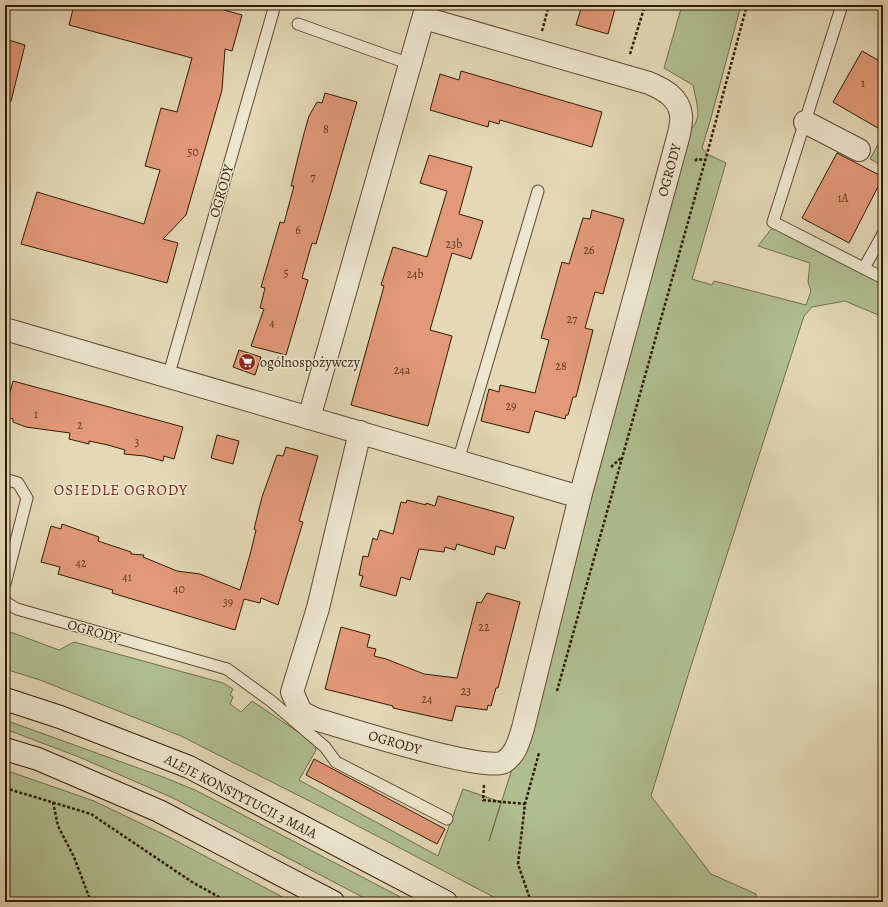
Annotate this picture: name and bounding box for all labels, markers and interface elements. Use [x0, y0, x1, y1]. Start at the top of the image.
house number: 1 [861, 75, 865, 91]
house number: 8 [323, 121, 329, 137]
street label: OGRODY [653, 141, 686, 199]
house number: 50 [187, 144, 199, 160]
street label: OGRODY [205, 162, 238, 220]
house number: 7 [310, 169, 316, 185]
house number: 1A [837, 190, 850, 206]
house number: 6 [295, 222, 301, 238]
house number: 23b [446, 236, 462, 252]
house number: 26 [583, 242, 595, 258]
house number: 5 [283, 265, 289, 281]
house number: 24b [406, 266, 424, 282]
house number: 27 [567, 311, 578, 327]
house number: 4 [269, 315, 275, 331]
supermarket icon: ogólnospożywczy [237, 352, 257, 372]
place label: ogólnospożywczy [260, 353, 361, 372]
house number: 28 [555, 358, 567, 374]
house number: 24a [394, 362, 411, 378]
house number: 29 [505, 398, 517, 414]
house number: 1 [34, 406, 38, 422]
house number: 2 [77, 417, 83, 433]
house number: 3 [135, 434, 140, 450]
district label: OSIEDLE OGRODY [54, 480, 188, 500]
house number: 42 [75, 555, 87, 571]
house number: 41 [122, 569, 132, 585]
house number: 40 [173, 581, 185, 597]
house number: 39 [223, 594, 233, 610]
street label: OGRODY [65, 615, 123, 648]
house number: 22 [478, 619, 490, 635]
house number: 23 [461, 683, 471, 699]
house number: 24 [421, 691, 433, 707]
street label: OGRODY [366, 726, 424, 759]
street label: ALEJE KONSTYTUCJI 3 MAJA [160, 749, 321, 844]

